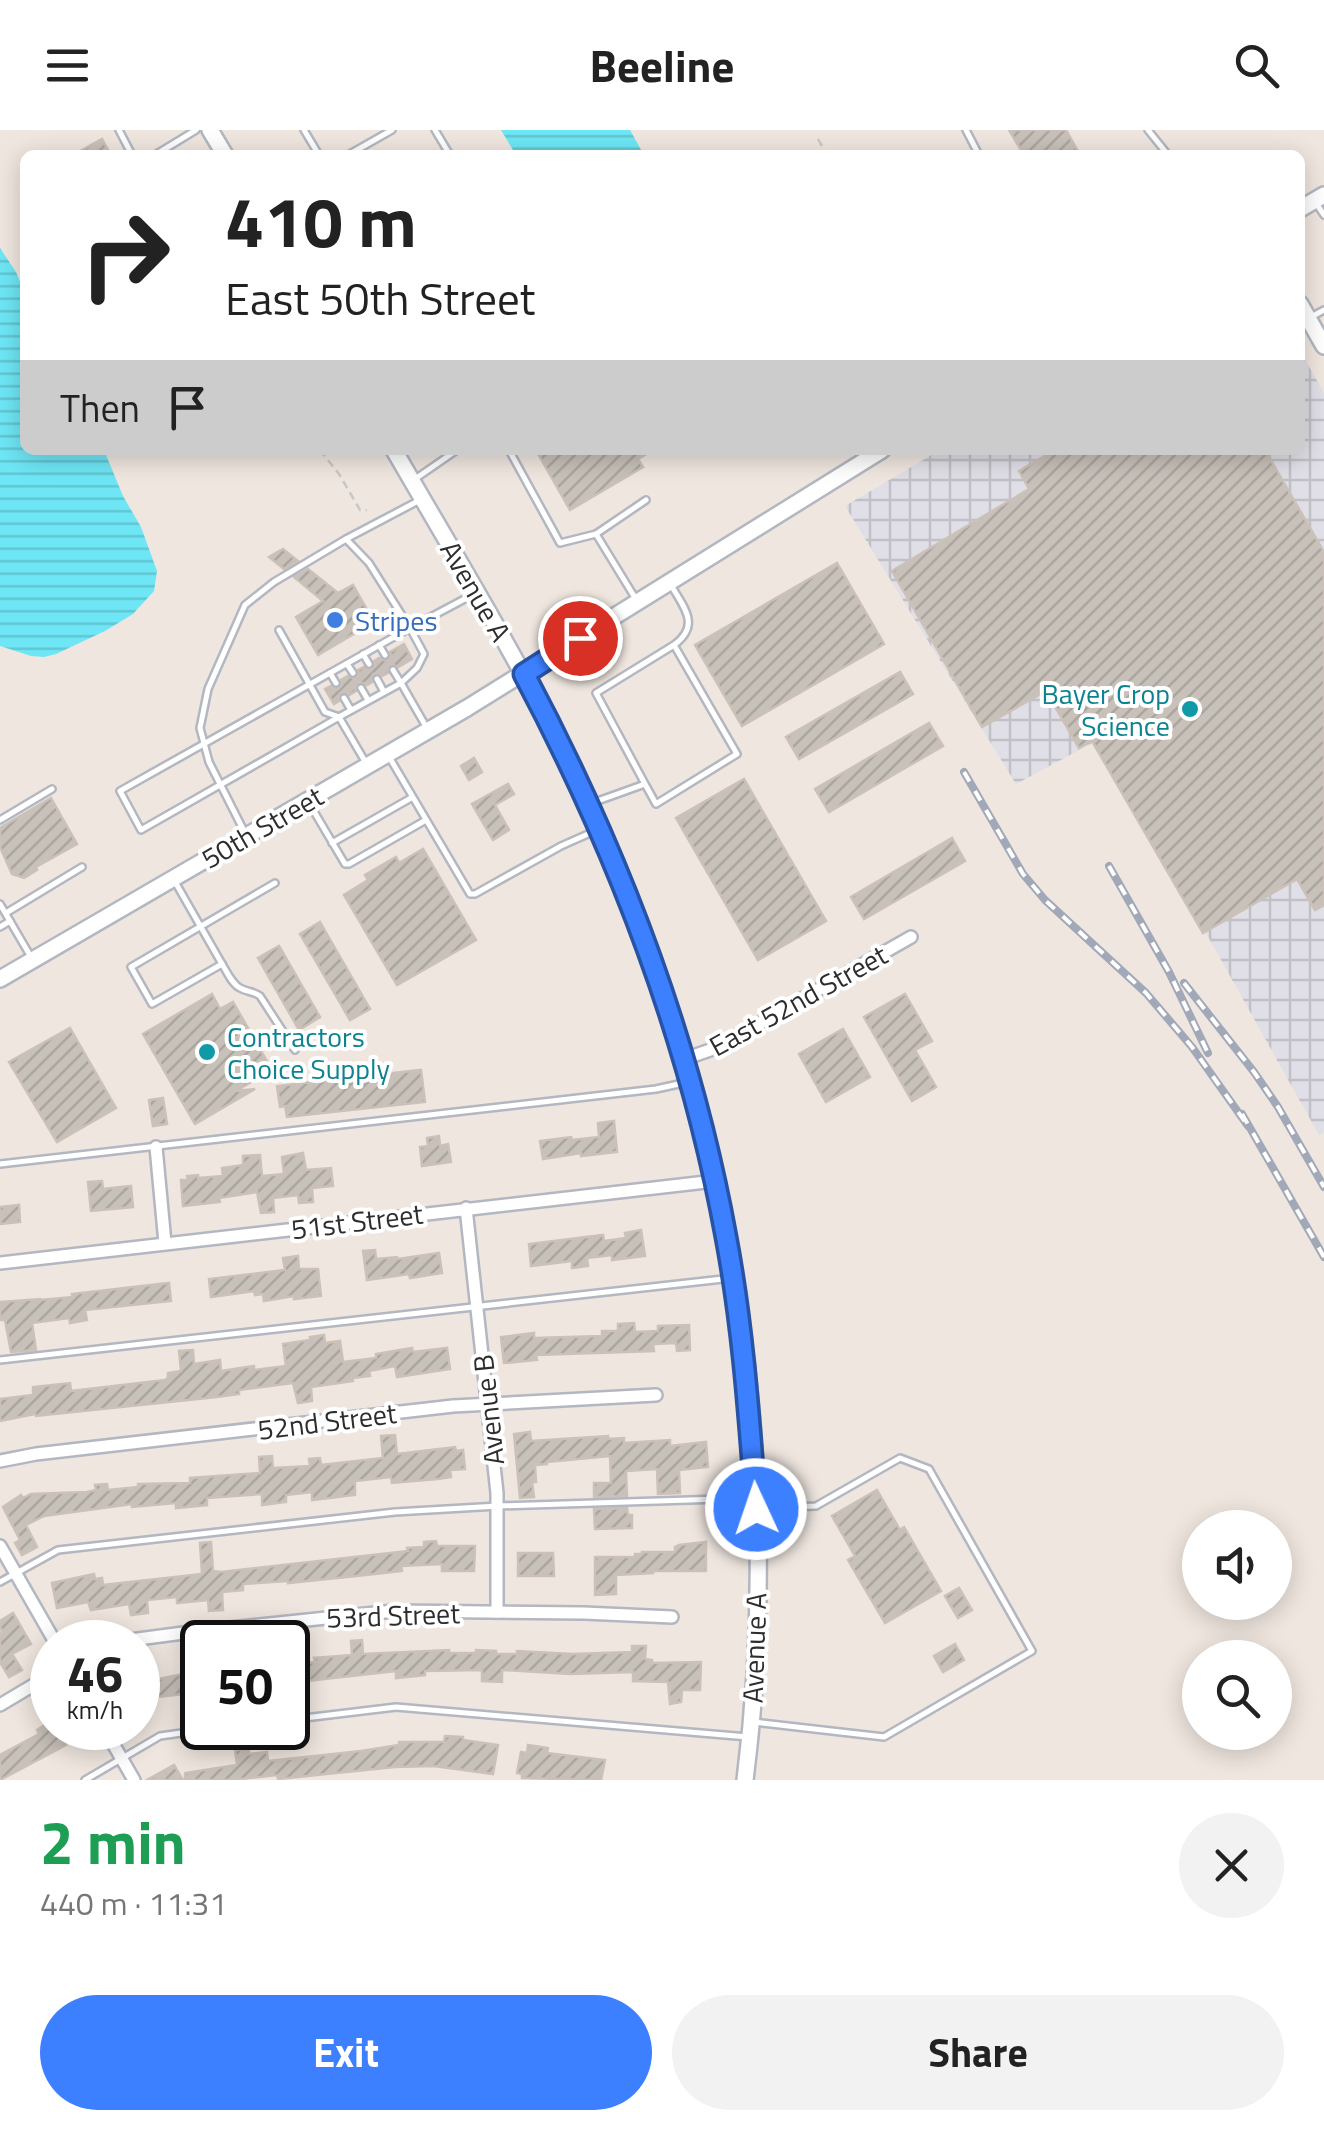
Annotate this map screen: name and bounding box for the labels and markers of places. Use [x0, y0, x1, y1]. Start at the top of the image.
pin [538, 596, 623, 681]
place label: Stripes [355, 599, 438, 642]
marker: Stripes [324, 609, 346, 631]
place label: Bayer Crop Science [1042, 672, 1170, 747]
marker: Bayer Crop Science [1179, 698, 1201, 720]
place label: Contractors Choice Supply [227, 1015, 390, 1090]
marker: Contractors Choice Supply [196, 1041, 218, 1063]

